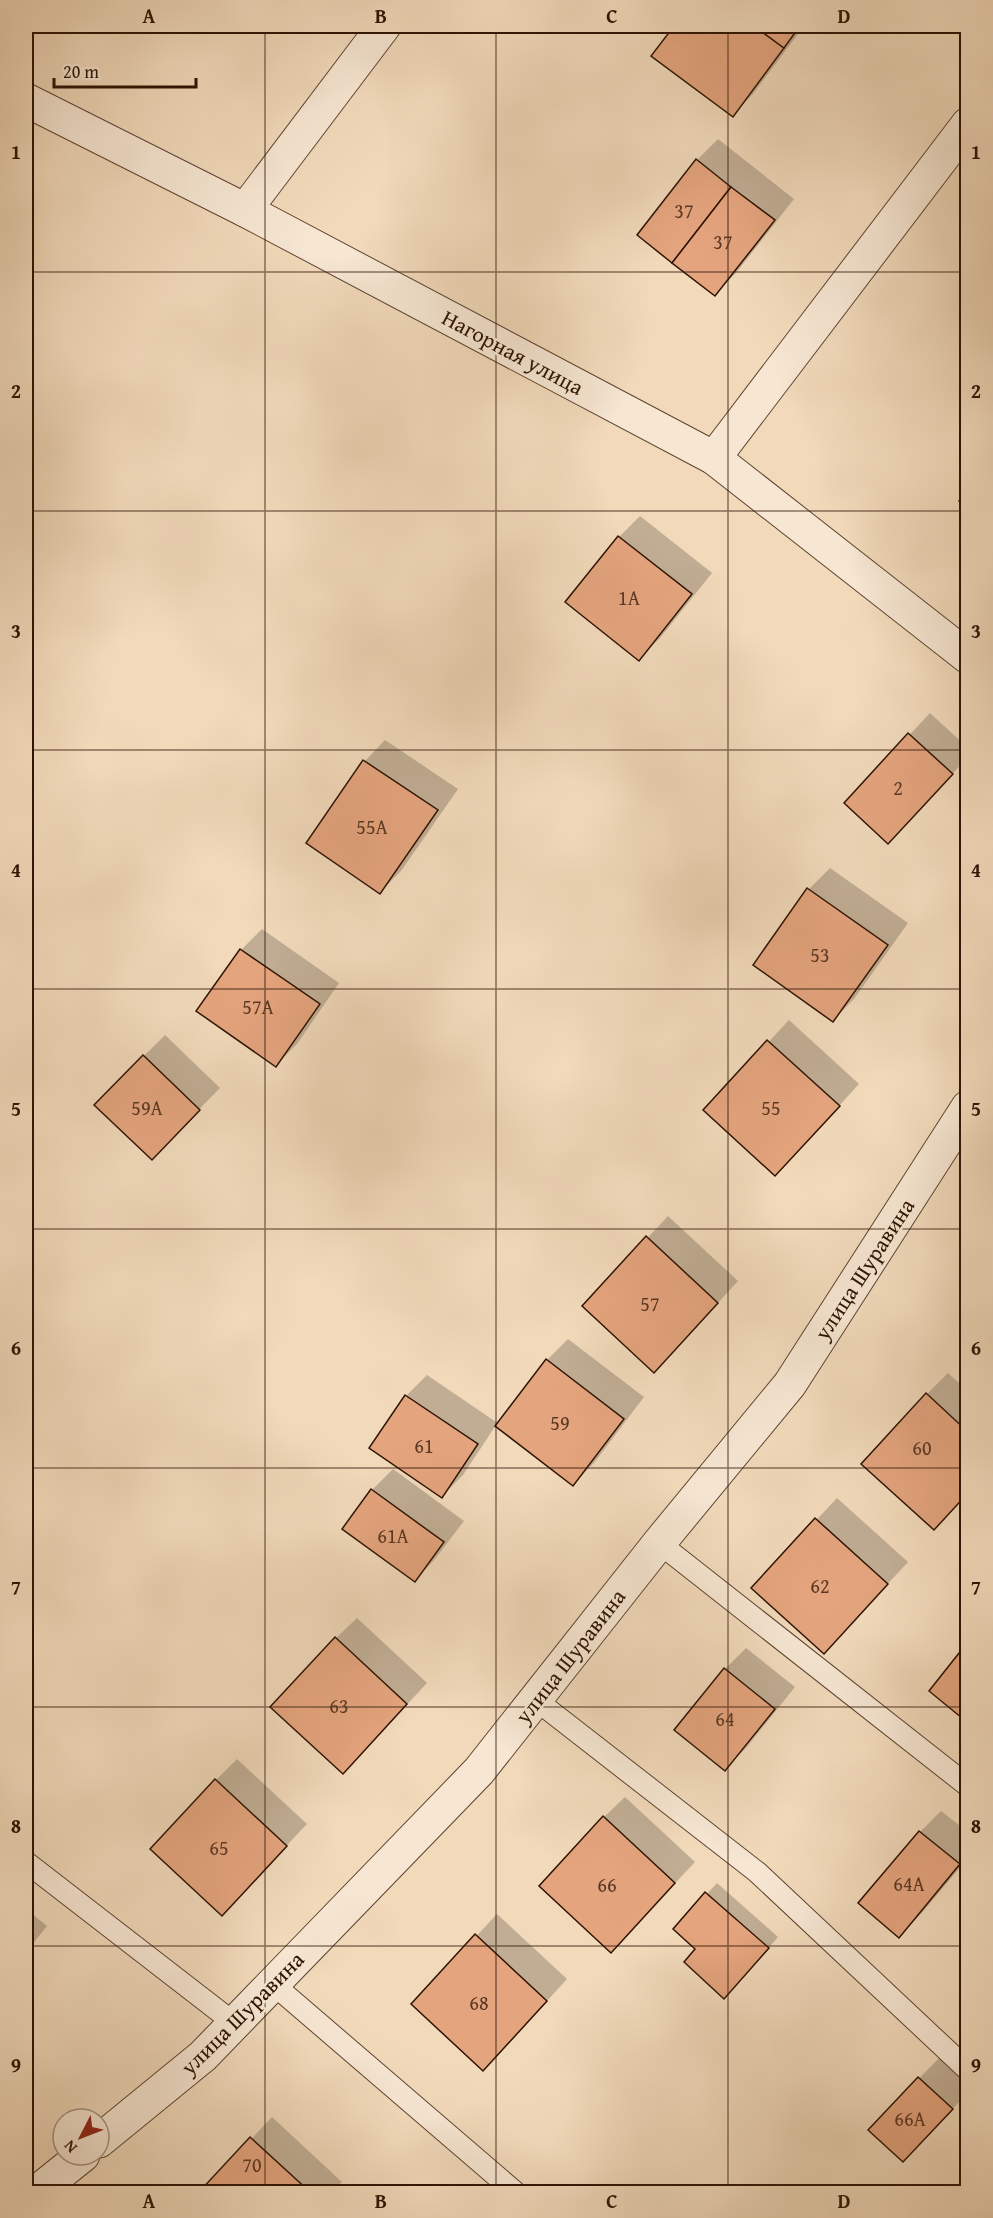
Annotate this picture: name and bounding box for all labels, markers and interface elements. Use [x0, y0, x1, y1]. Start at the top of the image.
text: A [143, 1, 156, 30]
text: B [375, 1, 387, 30]
text: C [606, 1, 618, 30]
text: D [837, 1, 851, 30]
scale bar [54, 51, 196, 89]
text: 20 m [63, 58, 99, 85]
text: 1 [11, 137, 21, 166]
text: 1 [971, 137, 981, 166]
house number: 37 [674, 196, 694, 225]
house number: 37 [713, 227, 733, 256]
street label: Нагорная улица [437, 301, 590, 403]
text: 2 [11, 376, 21, 405]
text: 2 [971, 376, 981, 405]
house number: 1А [618, 583, 640, 612]
text: 3 [11, 616, 21, 645]
text: 3 [971, 616, 981, 645]
house number: 2 [893, 773, 903, 802]
house number: 55А [356, 812, 388, 841]
text: 4 [11, 855, 21, 884]
text: 4 [971, 855, 981, 884]
house number: 53 [810, 940, 830, 969]
house number: 57А [242, 992, 274, 1021]
house number: 59А [131, 1093, 163, 1122]
house number: 55 [761, 1093, 781, 1122]
text: 5 [11, 1094, 21, 1123]
text: 5 [971, 1094, 981, 1123]
street label: улица Шуравина [806, 1191, 922, 1347]
house number: 57 [640, 1289, 660, 1318]
text: 6 [11, 1333, 21, 1362]
text: 6 [971, 1333, 981, 1362]
house number: 59 [550, 1408, 570, 1437]
house number: 61 [414, 1431, 434, 1460]
house number: 60 [912, 1433, 932, 1462]
house number: 61А [377, 1521, 409, 1550]
house number: 62 [810, 1571, 830, 1600]
text: 7 [11, 1572, 21, 1601]
text: 7 [971, 1572, 981, 1601]
street label: улица Шуравина [507, 1581, 633, 1731]
house number: 63 [329, 1691, 349, 1720]
house number: 64 [715, 1704, 735, 1733]
text: 8 [11, 1811, 21, 1840]
text: 8 [971, 1811, 981, 1840]
house number: 65 [209, 1833, 229, 1862]
house number: 64А [893, 1869, 925, 1898]
house number: 66 [597, 1870, 617, 1899]
street label: улица Шуравина [172, 1944, 311, 2083]
house number: 68 [469, 1988, 489, 2017]
text: 9 [11, 2050, 21, 2079]
text: 9 [971, 2050, 981, 2079]
house number: 66А [894, 2104, 926, 2133]
north arrow [51, 2107, 111, 2167]
text: N [57, 2135, 82, 2159]
house number: 70 [242, 2150, 262, 2179]
text: A [143, 2186, 156, 2215]
text: B [375, 2186, 387, 2215]
text: C [606, 2186, 618, 2215]
text: D [837, 2186, 851, 2215]

